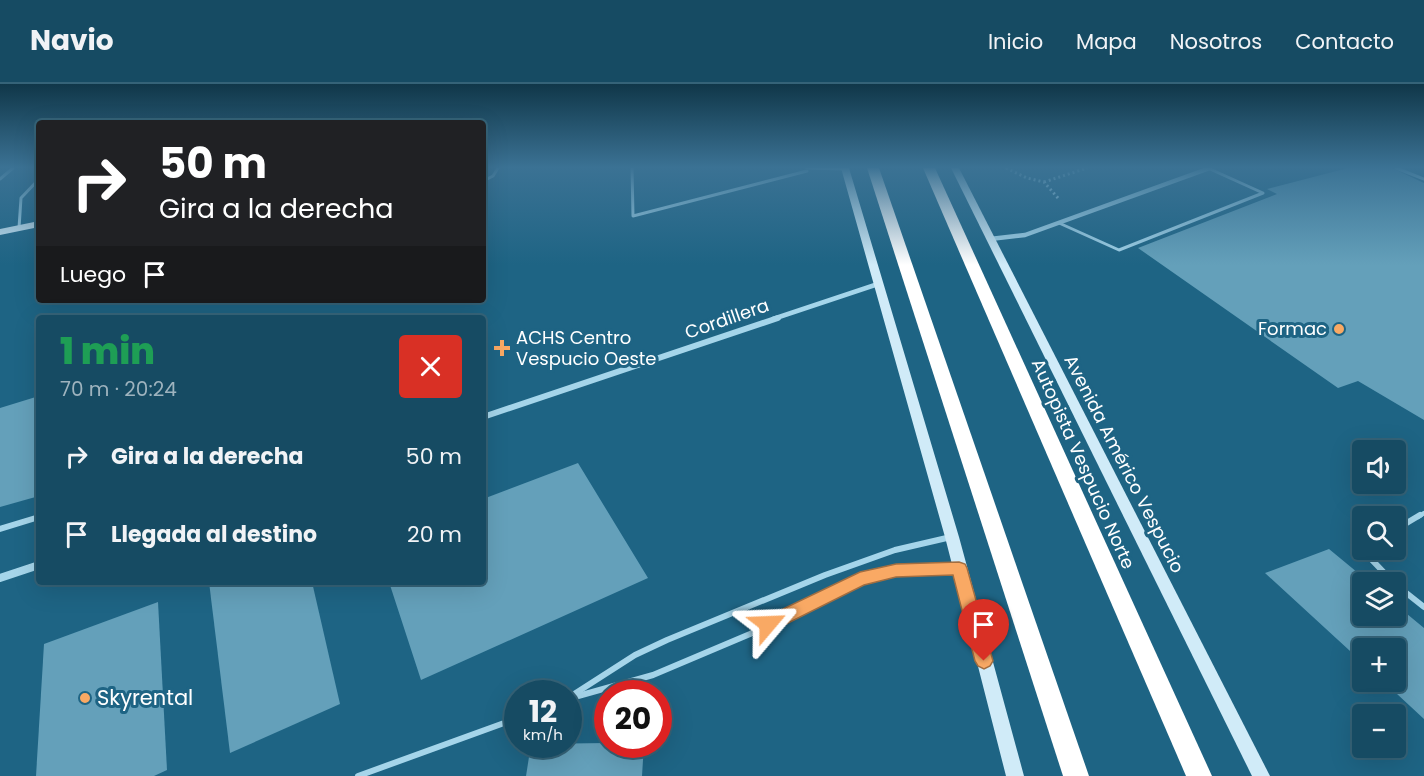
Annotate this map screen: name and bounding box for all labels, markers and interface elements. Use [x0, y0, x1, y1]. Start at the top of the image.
text: Navio [30, 21, 114, 60]
text: Inicio [988, 27, 1043, 56]
text: Mapa [1076, 27, 1137, 56]
text: Nosotros [1170, 27, 1262, 56]
text: Contacto [1295, 27, 1394, 56]
text: 50 m [159, 134, 267, 193]
icon: right [60, 144, 138, 222]
text: Gira a la derecha [159, 190, 393, 227]
icon: arrive [138, 258, 171, 291]
text: Luego [60, 259, 126, 290]
street label: Cordillera [681, 292, 772, 345]
place label: Formac [1258, 316, 1327, 341]
marker: Formac [1332, 322, 1346, 336]
place label: ACHS Centro Vespucio Oeste [516, 325, 657, 371]
text: 1 min [60, 326, 155, 377]
button: close [399, 335, 462, 398]
marker: ACHS Centro Vespucio Oeste [493, 339, 511, 357]
street label: Avenida Américo Vespucio [1058, 350, 1191, 577]
street label: Autopista Vespucio Norte [1026, 355, 1141, 573]
text: 70 m · 20:24 [60, 375, 177, 403]
icon: right [60, 440, 93, 473]
map controls [1352, 440, 1406, 758]
button: sound [1352, 440, 1406, 494]
text: Gira a la derecha [111, 441, 304, 472]
text: 50 m [406, 441, 462, 472]
button: search [1352, 506, 1406, 560]
icon: arrive [60, 518, 93, 551]
text: Llegada al destino [111, 519, 317, 550]
text: 20 m [407, 519, 462, 550]
button: layers [1352, 572, 1406, 626]
position arrow [736, 592, 800, 656]
pin [958, 599, 1009, 661]
icon: arrive [967, 608, 1000, 641]
button: + [1352, 638, 1406, 692]
speed limit sign: 20 [594, 680, 672, 758]
place label: Skyrental [97, 683, 193, 712]
text: 12 [529, 690, 557, 733]
marker: Skyrental [78, 691, 92, 705]
button: − [1352, 704, 1406, 758]
text: km/h [523, 724, 563, 745]

